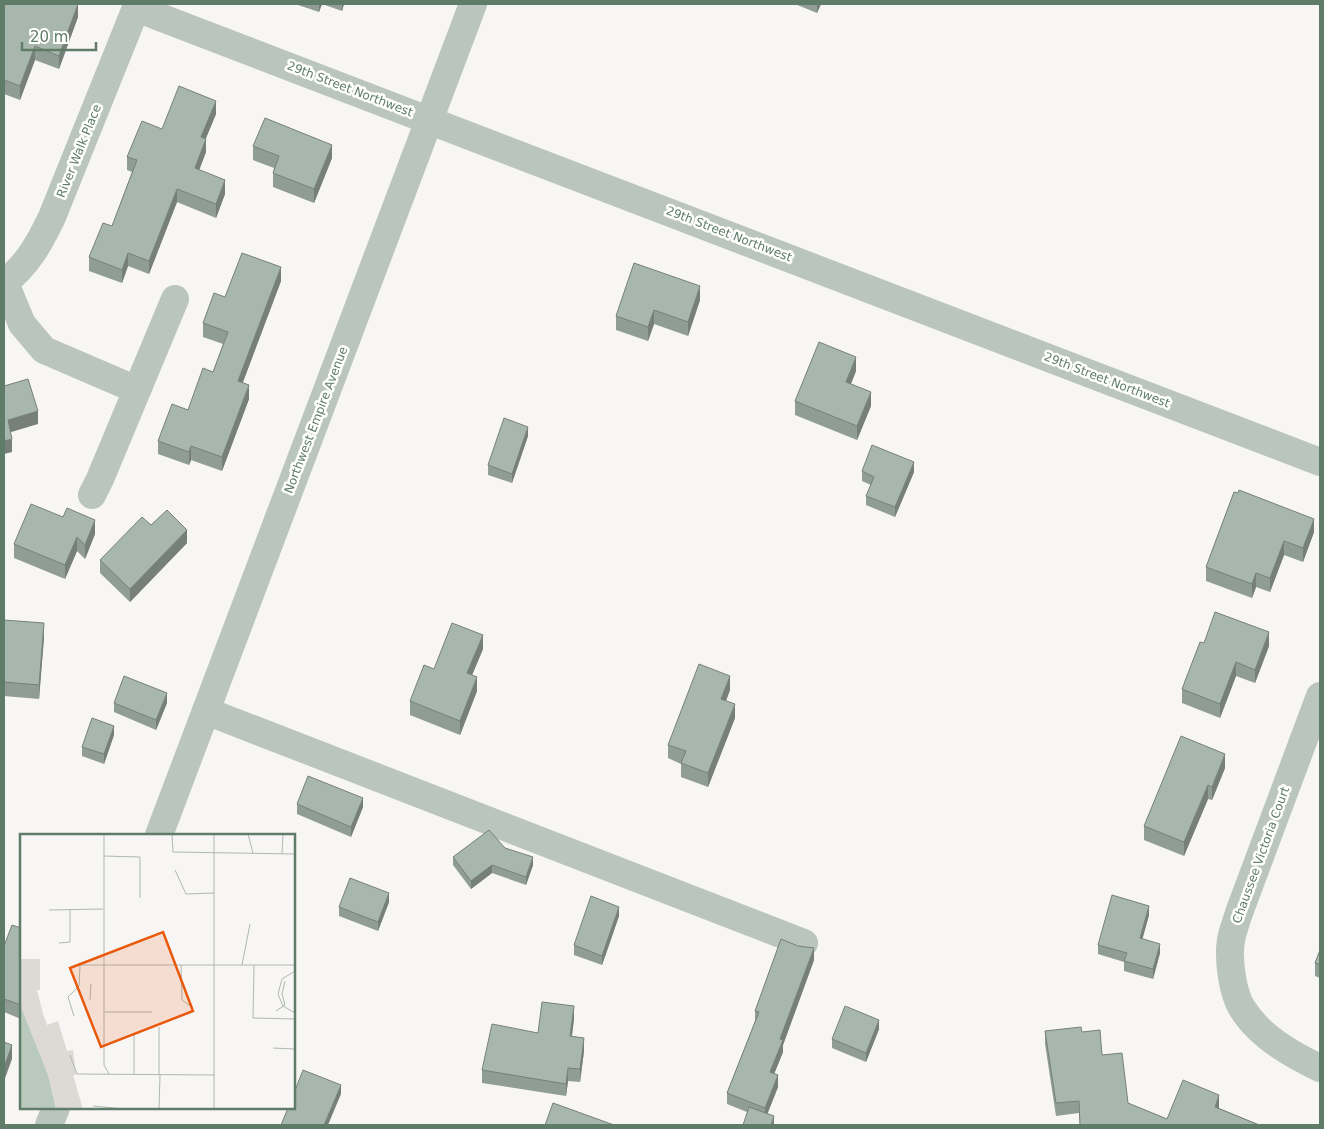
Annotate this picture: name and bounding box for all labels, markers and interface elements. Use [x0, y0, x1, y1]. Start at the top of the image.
scale bar [22, 20, 96, 52]
text: 20 m [30, 28, 68, 46]
street label: 29th Street Northwest [285, 59, 415, 120]
street label: River Walk Place [54, 102, 104, 200]
street label: 29th Street Northwest [664, 204, 794, 265]
street label: Northwest Empire Avenue [281, 345, 351, 495]
street label: 29th Street Northwest [1042, 350, 1172, 411]
street label: Chaussee Victoria Court [1230, 785, 1292, 925]
inset map [20, 834, 295, 1109]

